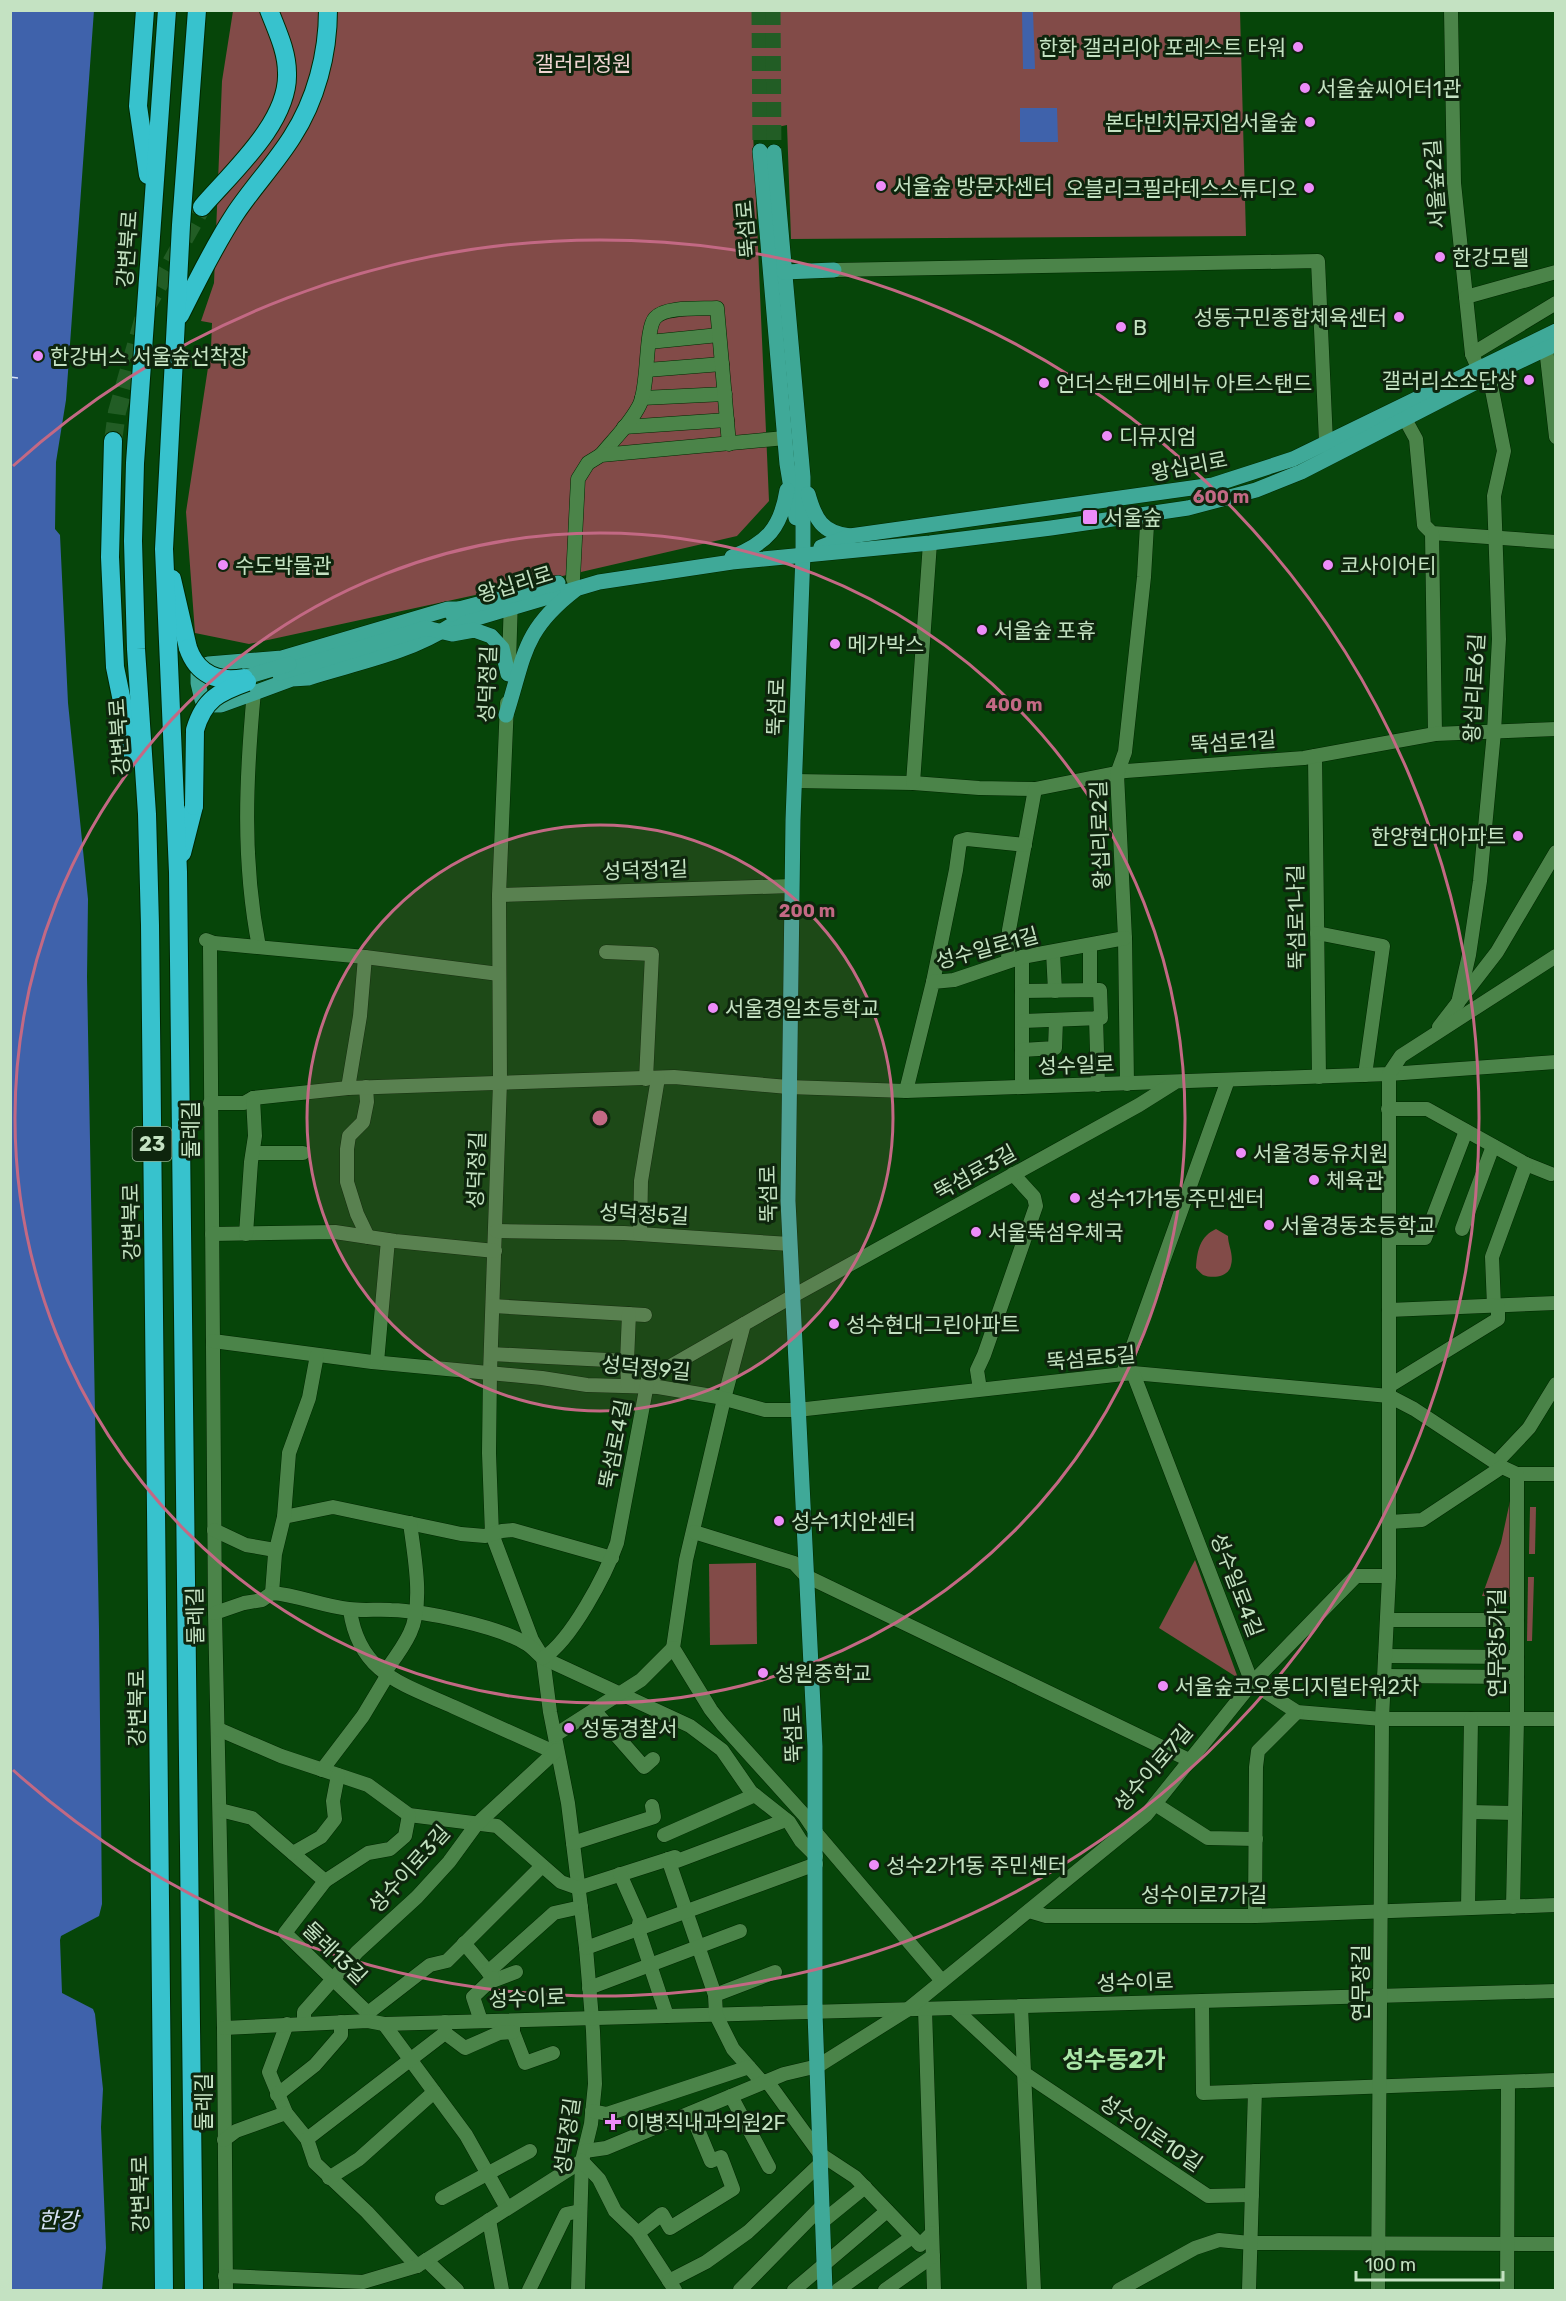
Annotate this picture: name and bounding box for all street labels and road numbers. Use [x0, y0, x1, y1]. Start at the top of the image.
street label: 서울숲2길 [1419, 138, 1451, 230]
street label: 뚝섬로 [731, 199, 761, 259]
street label: 강변북로 [112, 210, 142, 288]
street label: 왕십리로 [1149, 446, 1229, 486]
street label: 왕십리로 [474, 561, 556, 607]
street label: 왕십리로6길 [1459, 633, 1489, 743]
street label: 성덕정길 [473, 645, 501, 723]
street label: 뚝섬로 [762, 678, 790, 736]
street label: 강변북로 [104, 698, 134, 776]
street label: 뚝섬로1길 [1189, 727, 1277, 757]
street label: 왕십리로2길 [1086, 780, 1114, 890]
street label: 성덕정1길 [601, 856, 689, 884]
street label: 뚝섬로1나길 [1283, 864, 1309, 970]
street label: 성수일로1길 [933, 922, 1041, 974]
street label: 성수일로 [1037, 1051, 1115, 1079]
street label: 둘레길 [178, 1101, 203, 1159]
road number: 23 [132, 1127, 172, 1161]
street label: 성덕정길 [462, 1131, 490, 1209]
street label: 뚝섬로3길 [930, 1139, 1020, 1205]
street label: 뚝섬로 [755, 1165, 781, 1223]
street label: 강변북로 [118, 1183, 144, 1261]
street label: 성덕정5길 [599, 1199, 689, 1229]
street label: 뚝섬로5길 [1045, 1342, 1137, 1374]
street label: 성덕정9길 [600, 1352, 692, 1384]
street label: 뚝섬로4길 [594, 1397, 636, 1491]
street label: 성수일로4길 [1206, 1529, 1268, 1641]
street label: 둘레길 [182, 1587, 208, 1645]
street label: 연무장5가길 [1484, 1588, 1509, 1698]
street label: 강변북로 [124, 1669, 149, 1747]
street label: 뚝섬로 [779, 1705, 807, 1763]
street label: 성수이로7길 [1108, 1719, 1198, 1817]
street label: 성수이로3길 [363, 1820, 455, 1918]
street label: 성수이로7가길 [1141, 1882, 1267, 1907]
street label: 둘레13길 [298, 1916, 372, 1990]
street label: 연무장길 [1348, 1944, 1373, 2022]
street label: 성수이로 [1096, 1968, 1174, 1996]
street label: 성수이로 [488, 1984, 566, 2012]
street label: 둘레길 [191, 2073, 216, 2131]
street label: 성수이로10길 [1095, 2089, 1207, 2177]
street label: 성덕정길 [549, 2096, 585, 2176]
street label: 강변북로 [127, 2155, 153, 2233]

